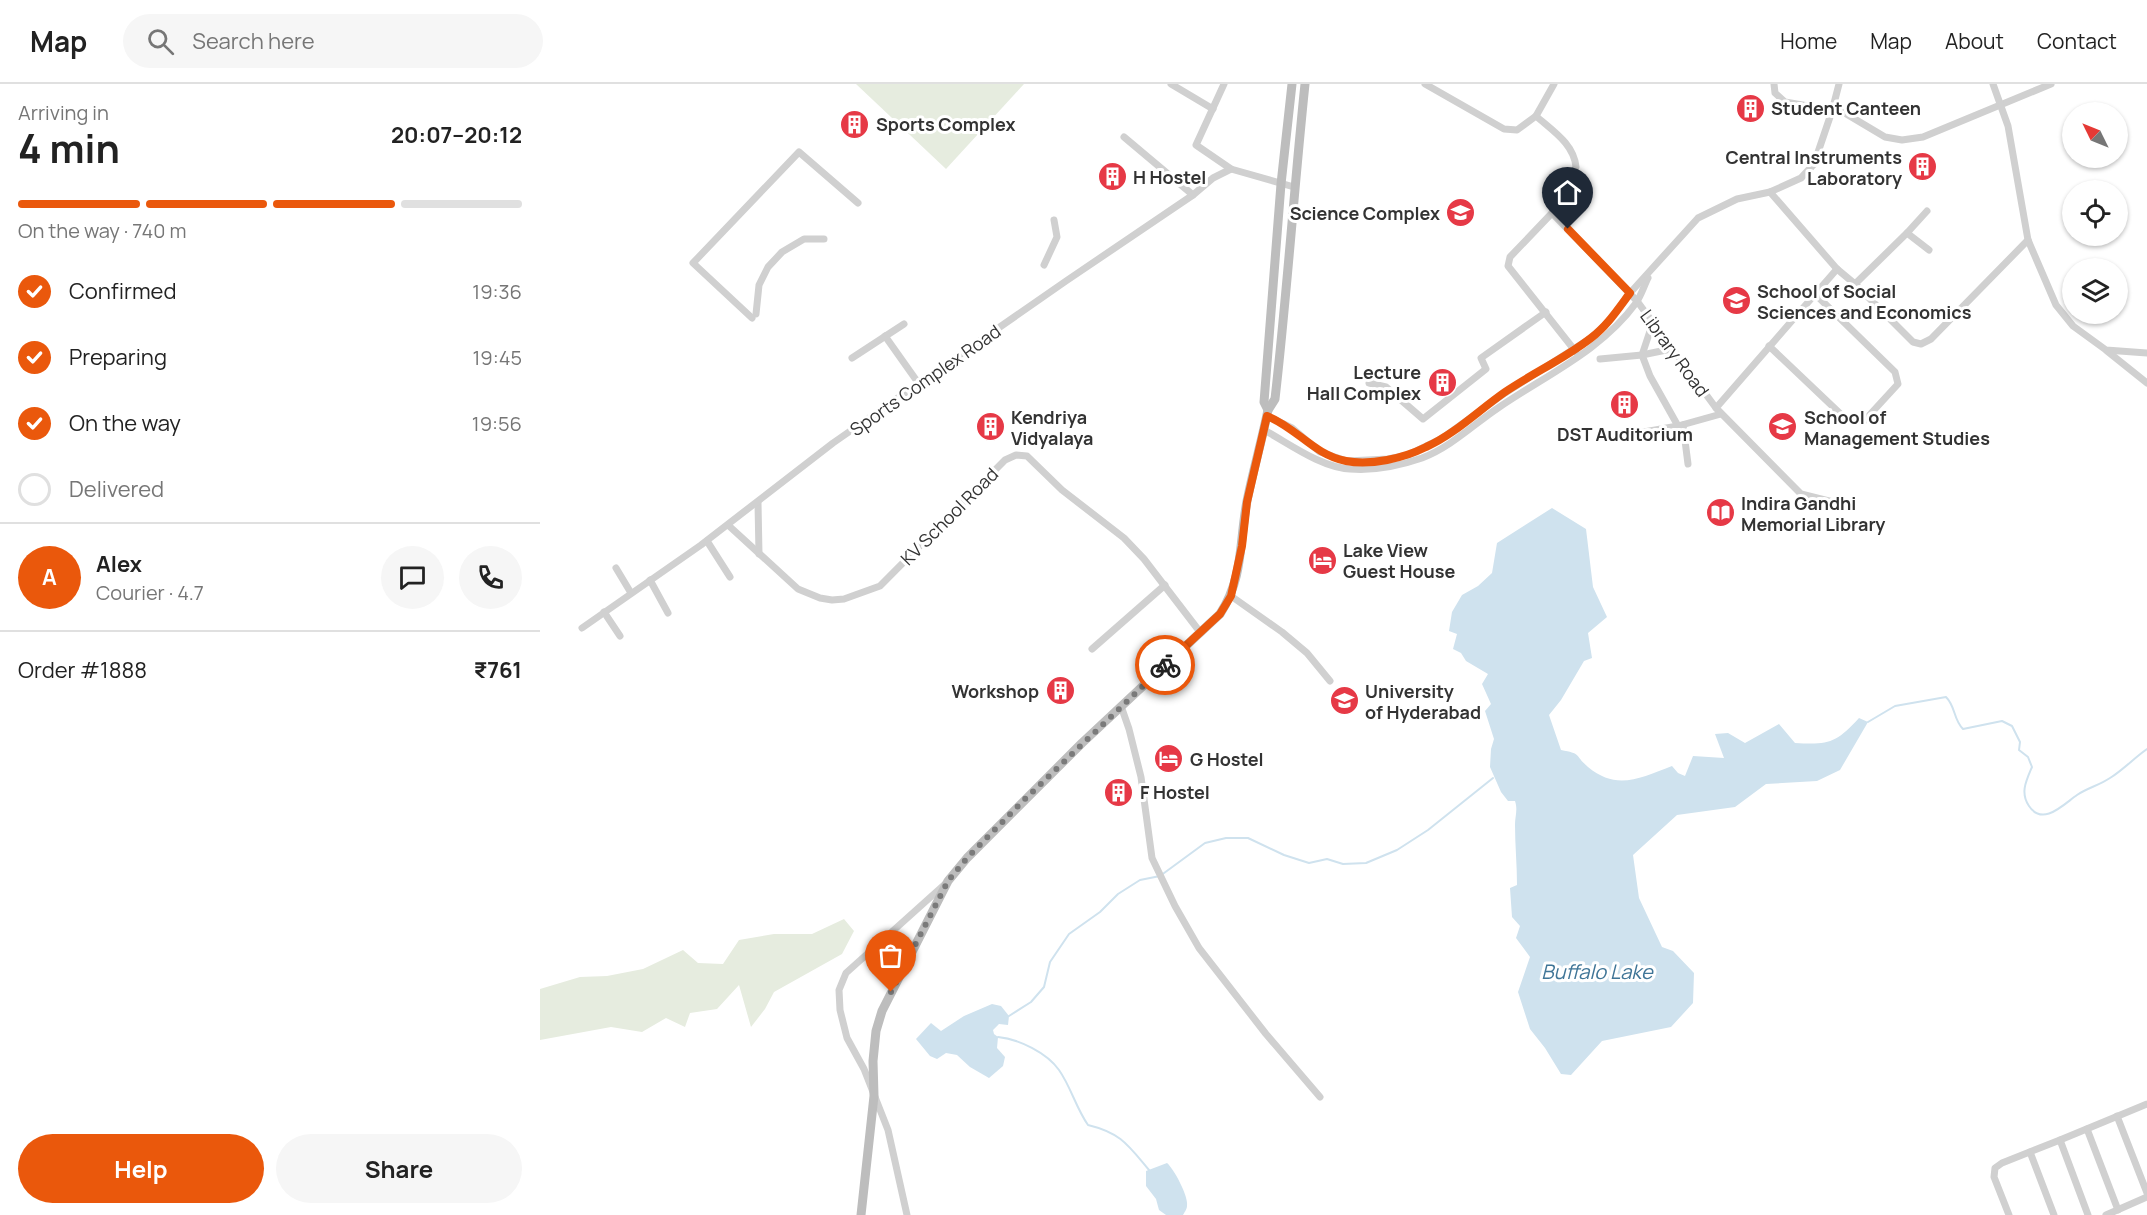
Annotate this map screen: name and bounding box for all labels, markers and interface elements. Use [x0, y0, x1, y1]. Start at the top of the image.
search box [123, 14, 543, 68]
text: Map [30, 22, 87, 60]
icon: search [144, 25, 177, 58]
text: Search here [192, 26, 315, 56]
text: Home [1780, 27, 1837, 55]
text: Map [1870, 27, 1912, 55]
text: About [1945, 27, 2004, 55]
text: Contact [2037, 27, 2117, 55]
building icon: Student Canteen [1734, 92, 1766, 124]
place label: Student Canteen [1771, 96, 1921, 120]
text: Arriving in [18, 99, 109, 126]
north arrow [2062, 102, 2128, 168]
map controls [2062, 102, 2128, 324]
building icon: Sports Complex [839, 108, 871, 140]
place label: Sports Complex [876, 112, 1016, 136]
text: 20:07–20:12 [391, 120, 522, 150]
text: 4 min [18, 121, 120, 175]
place label: Central Instruments Laboratory [1725, 145, 1902, 190]
building icon: Central Instruments Laboratory [1907, 151, 1939, 183]
building icon: H Hostel [1096, 161, 1128, 193]
place label: H Hostel [1133, 165, 1206, 189]
pin [1542, 167, 1593, 229]
icon: home [1551, 176, 1584, 209]
button: locate [2062, 180, 2128, 246]
school or university icon: Science Complex [1445, 197, 1477, 229]
place label: Science Complex [1290, 201, 1440, 225]
text: On the way · 740 m [18, 217, 186, 244]
button: layers [2062, 258, 2128, 324]
icon: check [18, 275, 51, 308]
text: Confirmed [69, 276, 177, 306]
text: 19:36 [472, 278, 522, 305]
place label: School of Social Sciences and Economics [1757, 279, 1972, 324]
school or university icon: School of Social Sciences and Economics [1720, 285, 1752, 317]
street label: Library Road [1635, 305, 1715, 401]
street label: Sports Complex Road [845, 319, 1005, 441]
icon: check [18, 341, 51, 374]
text: Preparing [69, 342, 167, 372]
text: 19:45 [472, 344, 522, 371]
place label: Lecture Hall Complex [1307, 360, 1421, 405]
building icon: Lecture Hall Complex [1426, 366, 1458, 398]
building icon: DST Auditorium [1609, 389, 1641, 421]
place label: Kendriya Vidyalaya [1011, 405, 1093, 450]
place label: School of Management Studies [1804, 405, 1990, 450]
icon: check [18, 407, 51, 440]
text: On the way [69, 408, 181, 438]
text: 19:56 [472, 410, 522, 437]
building icon: Kendriya Vidyalaya [974, 411, 1006, 443]
school or university icon: School of Management Studies [1767, 411, 1799, 443]
place label: DST Auditorium [1557, 422, 1693, 446]
street label: KV School Road [895, 462, 1003, 570]
text: Delivered [69, 474, 164, 504]
place label: Indira Gandhi Memorial Library [1741, 491, 1885, 536]
library icon: Indira Gandhi Memorial Library [1704, 497, 1736, 529]
place label: Lake View Guest House [1343, 538, 1456, 583]
hotel icon: Lake View Guest House [1306, 544, 1338, 576]
button: chat [381, 546, 444, 609]
button: phone [459, 546, 522, 609]
text: Alex [96, 549, 142, 579]
text: A [42, 562, 57, 592]
text: Courier · 4.7 [96, 579, 204, 606]
courier [1135, 635, 1195, 695]
icon: bike [1149, 649, 1182, 682]
text: Order #1888 [18, 655, 147, 685]
text: ₹761 [474, 655, 522, 685]
building icon: Workshop [1044, 675, 1076, 707]
place label: Workshop [951, 679, 1039, 703]
place label: University of Hyderabad [1365, 679, 1481, 724]
school or university icon: University of Hyderabad [1328, 685, 1360, 717]
hotel icon: G Hostel [1153, 743, 1185, 775]
place label: G Hostel [1190, 747, 1264, 771]
building icon: F Hostel [1103, 776, 1135, 808]
place label: F Hostel [1140, 780, 1210, 804]
pin [865, 930, 916, 992]
icon: bag [874, 939, 907, 972]
water label: Buffalo Lake [1541, 958, 1654, 985]
button: Help [18, 1134, 264, 1203]
button: Share [276, 1134, 522, 1203]

